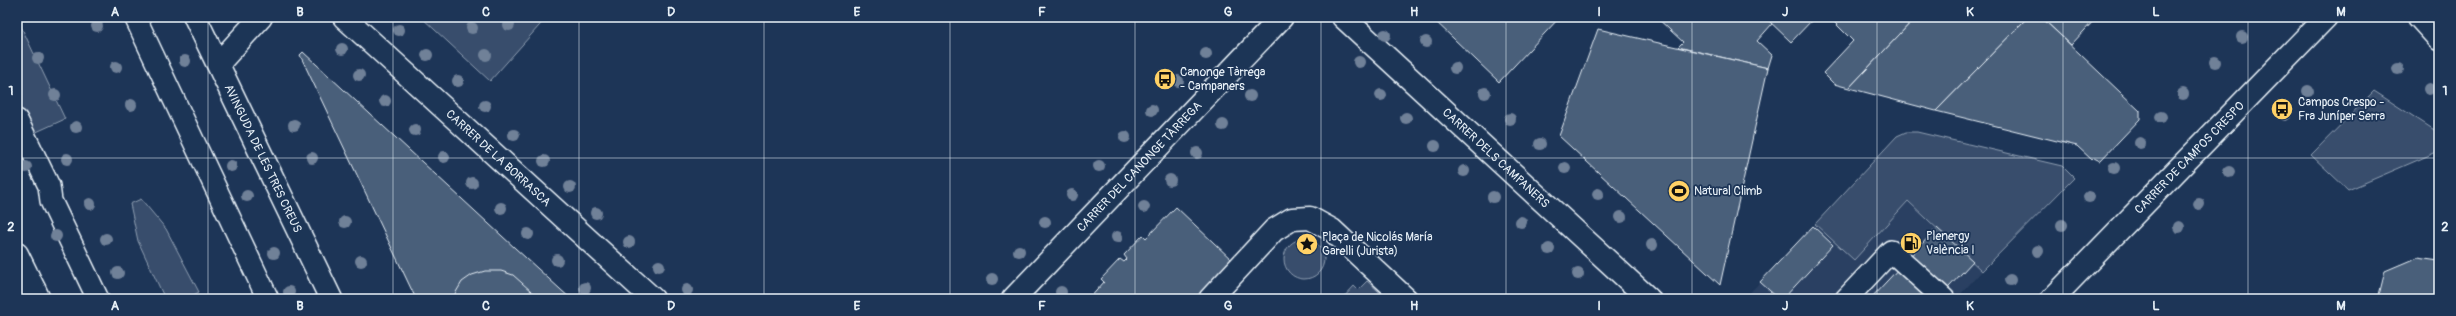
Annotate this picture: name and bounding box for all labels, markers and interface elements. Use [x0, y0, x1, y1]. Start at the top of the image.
text: A [111, 4, 120, 20]
text: B [296, 4, 304, 20]
text: C [482, 4, 490, 20]
text: D [667, 4, 675, 20]
text: E [854, 4, 861, 20]
text: F [1038, 4, 1046, 20]
text: G [1224, 4, 1233, 20]
text: H [1410, 4, 1418, 20]
text: I [1597, 4, 1601, 20]
text: J [1782, 4, 1788, 20]
text: K [1966, 4, 1974, 20]
text: L [2152, 4, 2160, 20]
text: M [2336, 4, 2346, 20]
place label: Canonge Tàrrega - Campaners [1180, 65, 1266, 94]
bus stop icon: Canonge Tàrrega - Campaners [1152, 66, 1178, 92]
street label: AVINGUDA DE LES TRES CREUS [221, 82, 305, 235]
text: 1 [8, 83, 14, 99]
text: 1 [2442, 83, 2448, 99]
place label: Campos Crespo - Fra Juníper Serra [2298, 95, 2386, 124]
bus stop icon: Campos Crespo - Fra Juníper Serra [2269, 96, 2295, 122]
street label: CARRER DEL CANONGE TÀRREGA [1074, 98, 1205, 235]
street label: CARRER DE CAMPOS CRESPO [2131, 98, 2247, 217]
street label: CARRER DELS CAMPANERS [1439, 105, 1553, 211]
street label: CARRER DE LA BORRASCA [443, 106, 554, 210]
sports icon: Natural Climb [1666, 178, 1692, 204]
place label: Natural Climb [1694, 184, 1762, 199]
text: 2 [7, 219, 15, 235]
text: 2 [2441, 219, 2449, 235]
place label: Plenergy València I [1926, 229, 1975, 258]
place label: Plaça de Nicolás María Garelli (Jurista) [1322, 230, 1433, 259]
fuel station icon: Plenergy València I [1898, 230, 1924, 256]
place icon: Plaça de Nicolás María Garelli (Jurista) [1294, 231, 1320, 257]
text: A [111, 298, 120, 314]
text: B [296, 298, 304, 314]
text: C [482, 298, 490, 314]
text: D [667, 298, 675, 314]
text: E [854, 298, 861, 314]
text: F [1038, 298, 1046, 314]
text: G [1224, 298, 1233, 314]
text: H [1410, 298, 1418, 314]
text: I [1597, 298, 1601, 314]
text: J [1782, 298, 1788, 314]
text: K [1966, 298, 1974, 314]
text: L [2152, 298, 2160, 314]
text: M [2336, 298, 2346, 314]

